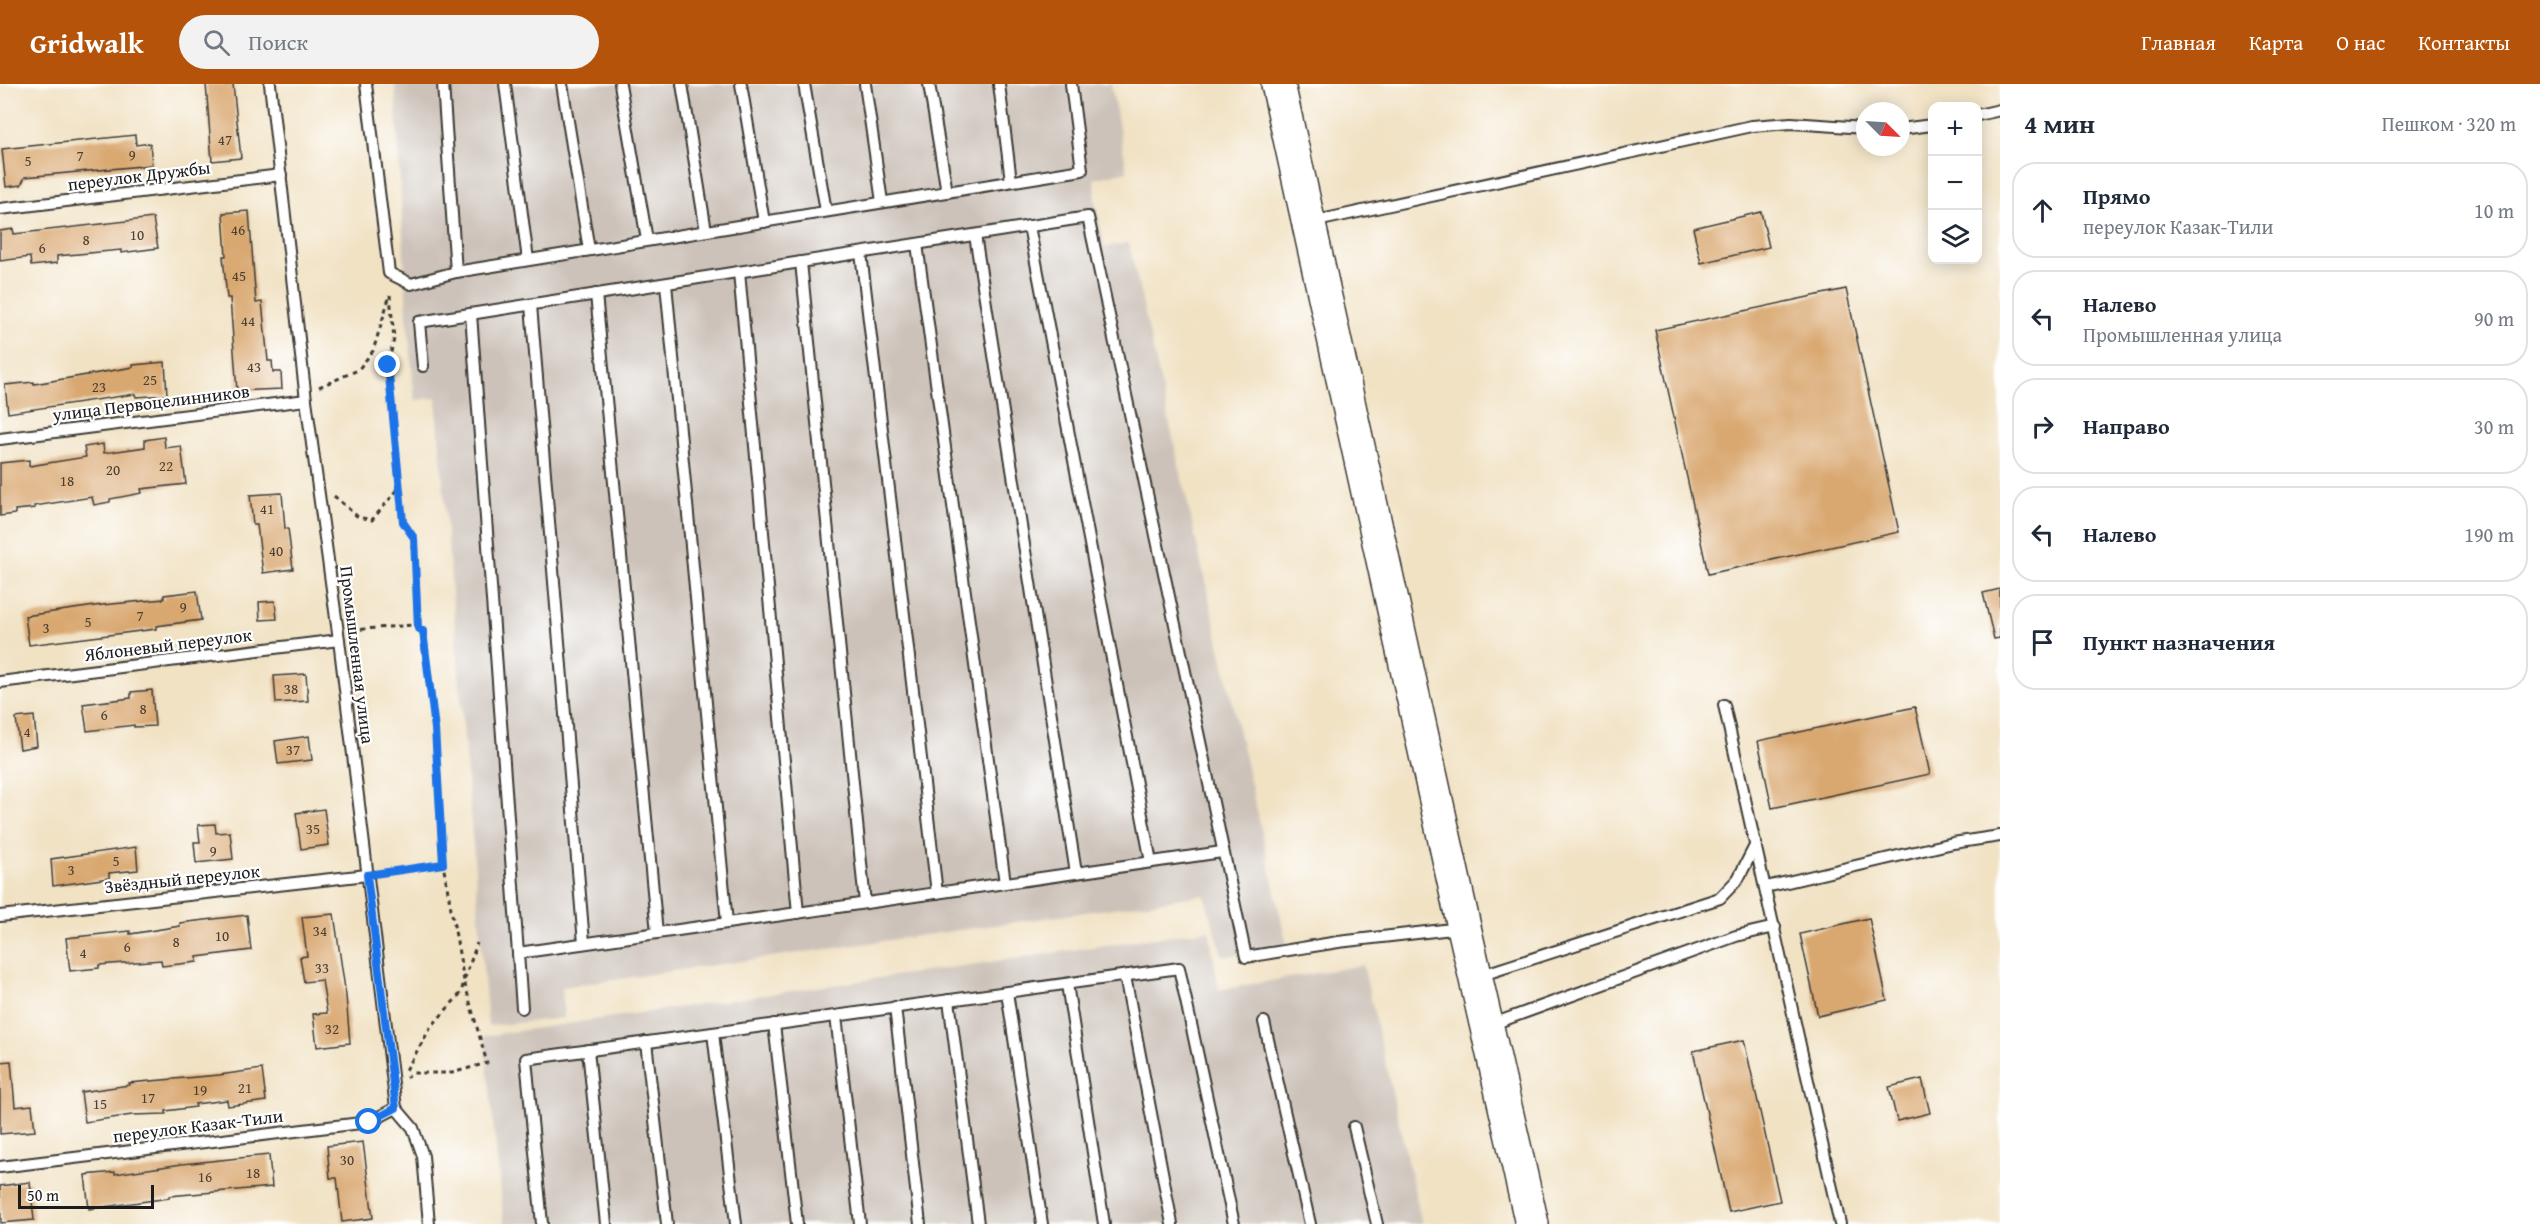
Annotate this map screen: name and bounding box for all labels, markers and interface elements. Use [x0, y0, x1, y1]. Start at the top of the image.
search box [179, 15, 599, 69]
text: Gridwalk [30, 22, 143, 63]
icon: search [200, 26, 233, 59]
text: Поиск [248, 26, 308, 58]
text: Главная [2141, 27, 2216, 58]
text: Карта [2249, 27, 2303, 58]
text: О нас [2336, 27, 2385, 58]
text: Контакты [2418, 27, 2510, 58]
north arrow [1856, 102, 1910, 156]
map controls [1928, 102, 1982, 264]
button: + [1928, 102, 1982, 156]
text: 4 мин [2024, 104, 2095, 143]
text: Пешком · 320 m [2382, 109, 2516, 138]
house number: 47 [218, 129, 232, 150]
house number: 9 [128, 144, 136, 165]
house number: 7 [76, 145, 84, 166]
house number: 5 [24, 150, 32, 171]
street label: переулок Дружбы [66, 153, 212, 198]
button: − [1928, 156, 1982, 210]
text: Прямо [2083, 180, 2150, 212]
icon: ahead [2026, 194, 2059, 227]
text: 10 m [2474, 196, 2514, 225]
button: layers [1928, 210, 1982, 264]
text: переулок Казак-Тили [2083, 212, 2273, 241]
house number: 46 [231, 219, 245, 240]
house number: 10 [130, 224, 144, 245]
house number: 8 [82, 229, 90, 250]
house number: 6 [38, 237, 46, 258]
house number: 45 [232, 265, 246, 286]
text: Налево [2083, 288, 2156, 320]
icon: left [2026, 302, 2059, 335]
text: 90 m [2474, 304, 2514, 333]
house number: 44 [241, 310, 255, 331]
text: Промышленная улица [2083, 320, 2282, 349]
route end [374, 351, 400, 377]
house number: 43 [247, 356, 261, 377]
house number: 25 [143, 369, 157, 390]
house number: 23 [92, 376, 106, 397]
street label: улица Первоцелинников [50, 377, 251, 428]
icon: right [2026, 410, 2059, 443]
text: Направо [2083, 410, 2170, 442]
text: 30 m [2474, 412, 2514, 441]
house number: 22 [159, 455, 173, 476]
house number: 20 [106, 459, 120, 480]
house number: 18 [60, 470, 74, 491]
house number: 41 [260, 498, 274, 519]
icon: left [2026, 518, 2059, 551]
text: Налево [2083, 518, 2156, 550]
text: 190 m [2464, 520, 2514, 549]
house number: 40 [269, 540, 283, 561]
street label: Промышленная улица [333, 564, 382, 746]
house number: 9 [179, 596, 187, 617]
house number: 7 [136, 605, 144, 626]
house number: 5 [84, 611, 92, 632]
house number: 3 [42, 617, 50, 638]
street label: Яблоневый переулок [82, 621, 254, 668]
icon: arrive [2026, 626, 2059, 659]
text: Пункт назначения [2083, 626, 2275, 658]
house number: 38 [284, 678, 298, 699]
house number: 8 [139, 698, 147, 719]
house number: 6 [100, 704, 108, 725]
house number: 4 [23, 721, 31, 742]
house number: 37 [286, 739, 300, 760]
house number: 35 [306, 818, 320, 839]
house number: 9 [209, 840, 217, 861]
house number: 5 [112, 850, 120, 871]
street label: Звёздный переулок [103, 857, 262, 900]
house number: 3 [67, 859, 75, 880]
house number: 34 [313, 920, 327, 941]
house number: 10 [215, 925, 229, 946]
house number: 8 [172, 931, 180, 952]
house number: 6 [123, 936, 131, 957]
house number: 4 [79, 942, 87, 963]
house number: 33 [315, 957, 329, 978]
house number: 32 [325, 1018, 339, 1039]
house number: 21 [238, 1077, 252, 1098]
house number: 19 [193, 1079, 207, 1100]
house number: 17 [141, 1087, 155, 1108]
house number: 15 [93, 1093, 107, 1114]
street label: переулок Казак-Тили [111, 1102, 285, 1149]
route start [355, 1108, 381, 1134]
house number: 30 [340, 1149, 354, 1170]
house number: 18 [246, 1162, 260, 1183]
house number: 16 [198, 1166, 212, 1187]
scale bar [18, 1182, 154, 1210]
text: 50 m [27, 1183, 59, 1207]

